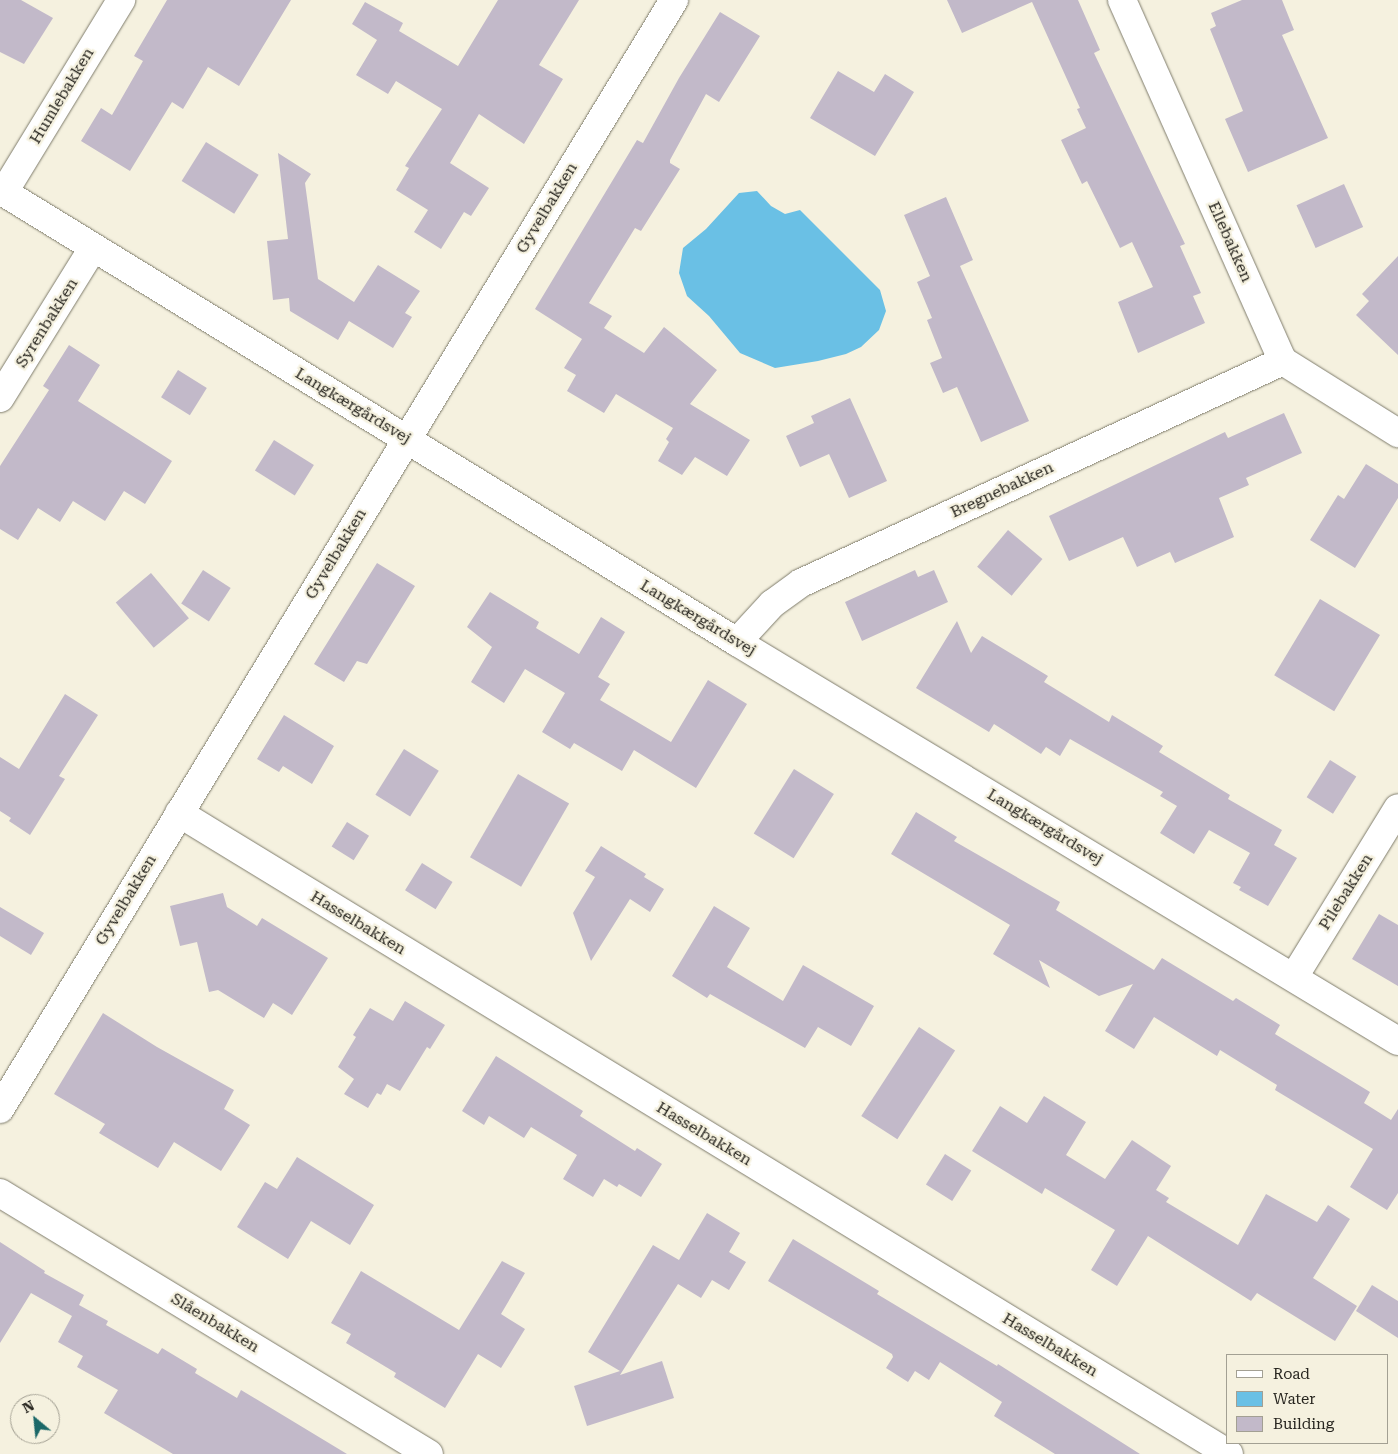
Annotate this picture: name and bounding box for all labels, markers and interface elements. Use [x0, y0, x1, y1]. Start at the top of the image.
street label: Humlebakken [26, 45, 98, 147]
street label: Gyvelbakken [512, 159, 582, 257]
street label: Ellebakken [1204, 199, 1256, 285]
street label: Syrenbakken [12, 275, 82, 371]
street label: Langkærgårdsvej [292, 364, 414, 448]
street label: Bregnebakken [948, 458, 1056, 522]
street label: Gyvelbakken [301, 505, 371, 603]
street label: Langkærgårdsvej [637, 576, 759, 660]
street label: Langkærgårdsvej [984, 785, 1106, 869]
street label: Pilebakken [1315, 850, 1377, 934]
street label: Gyvelbakken [91, 851, 161, 949]
street label: Hasselbakken [307, 887, 409, 959]
street label: Hasselbakken [653, 1098, 755, 1170]
street label: Slåenbakken [167, 1289, 263, 1357]
street label: Hasselbakken [999, 1309, 1101, 1381]
legend [1226, 1354, 1388, 1444]
text: Road [1273, 1365, 1310, 1383]
text: Water [1273, 1390, 1315, 1408]
north arrow [10, 1394, 60, 1444]
text: N [20, 1397, 37, 1416]
text: Building [1273, 1415, 1334, 1433]

